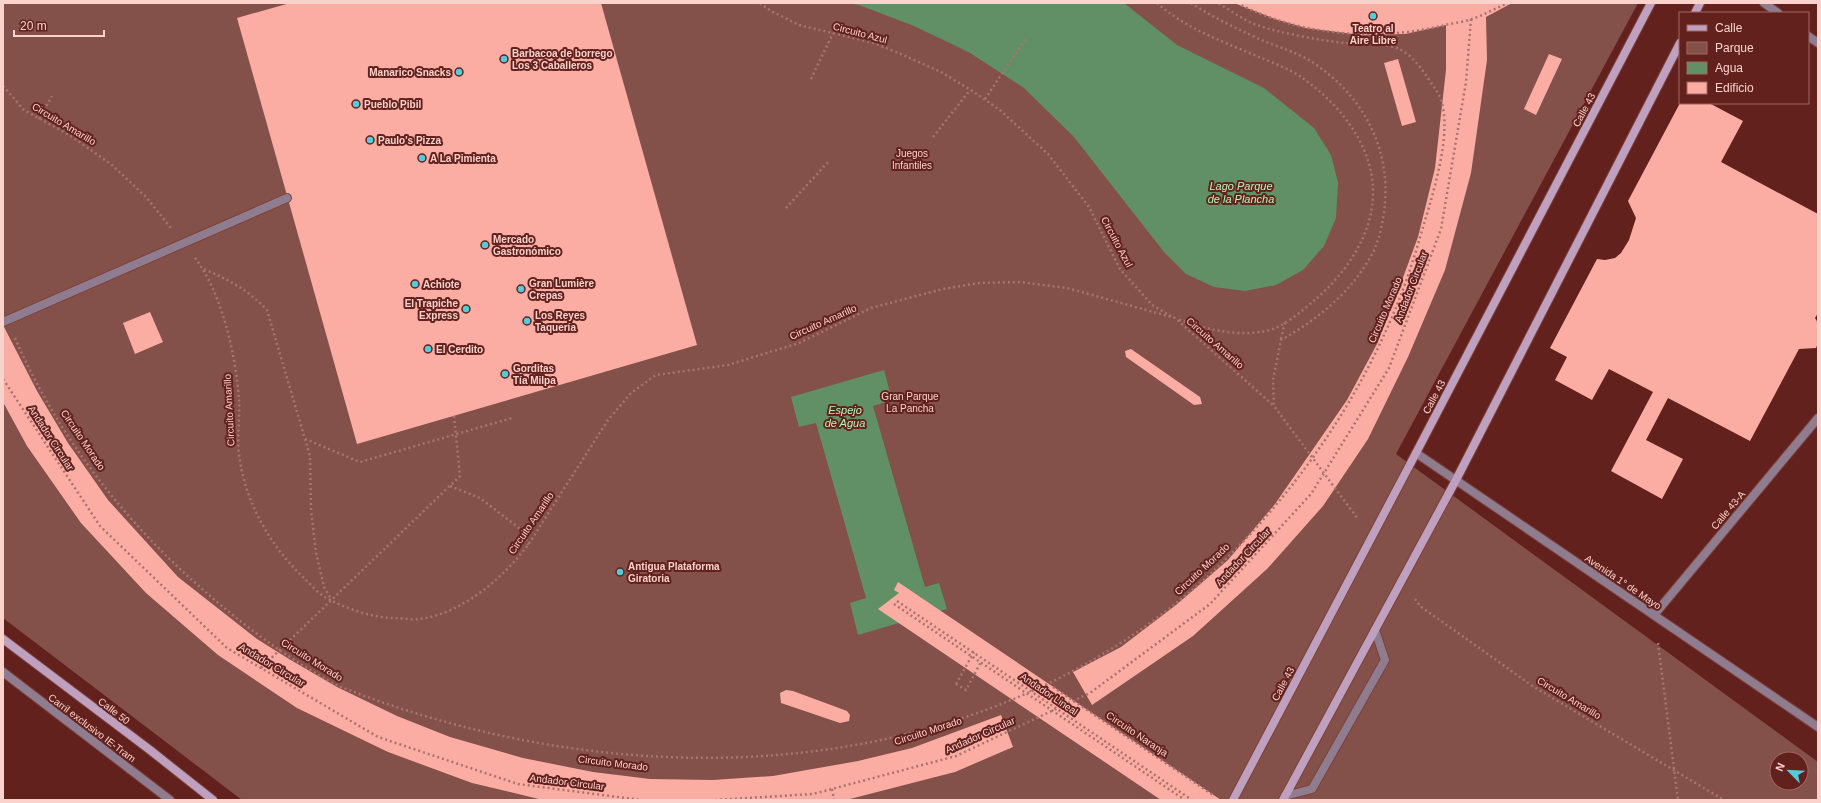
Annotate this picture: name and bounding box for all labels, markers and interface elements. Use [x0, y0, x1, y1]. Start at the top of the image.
marker: Teatro al Aire Libre [1368, 11, 1378, 21]
scale bar [14, 12, 104, 38]
legend [1679, 12, 1809, 104]
text: 20 m [20, 19, 47, 33]
street label: Circuito Azul [832, 20, 888, 46]
text: Calle [1715, 21, 1743, 35]
place label: Teatro al Aire Libre [1350, 23, 1397, 46]
text: Parque [1715, 41, 1754, 55]
place label: Barbacoa de borrego Los 3 Caballeros [512, 48, 613, 71]
marker: Barbacoa de borrego Los 3 Caballeros [499, 54, 509, 64]
text: Agua [1715, 61, 1743, 75]
place label: Manarico Snacks [369, 67, 451, 78]
marker: Manarico Snacks [454, 67, 464, 77]
text: Edificio [1715, 81, 1754, 95]
street label: Calle 43 [1571, 91, 1598, 129]
marker: Pueblo Pibil [351, 99, 361, 109]
place label: Pueblo Pibil [364, 99, 421, 110]
street label: Circuito Amarillo [30, 101, 98, 148]
marker: Paulo's Pizza [365, 135, 375, 145]
place label: Paulo's Pizza [378, 135, 441, 146]
park label: Juegos Infantiles [892, 148, 932, 171]
marker: A La Pimienta [417, 153, 427, 163]
place label: A La Pimienta [430, 153, 496, 164]
water label: Lago Parque de la Plancha [1208, 180, 1274, 205]
street label: Circuito Azul [1099, 215, 1135, 269]
place label: Mercado Gastronómico [493, 234, 561, 257]
marker: Mercado Gastronómico [480, 240, 490, 250]
street label: Andador Circular [1392, 249, 1430, 324]
street label: Circuito Morado [1366, 275, 1404, 345]
place label: Gran Lumière Crepas [529, 278, 594, 301]
marker: Achiote [410, 279, 420, 289]
place label: Achiote [423, 279, 460, 290]
marker: Gran Lumière Crepas [516, 284, 526, 294]
place label: El Trapiche Express [405, 298, 458, 321]
street label: Circuito Amarillo [788, 302, 859, 342]
marker: El Trapiche Express [461, 304, 471, 314]
place label: Los Reyes Taquería [535, 310, 585, 333]
street label: Circuito Amarillo [1184, 315, 1246, 371]
marker: Los Reyes Taquería [522, 316, 532, 326]
marker: El Cerdito [423, 344, 433, 354]
place label: El Cerdito [436, 344, 483, 355]
place label: Gorditas Tía Milpa [513, 363, 556, 386]
marker: Gorditas Tía Milpa [500, 369, 510, 379]
street label: Circuito Amarillo [222, 373, 236, 446]
street label: Calle 43 [1421, 378, 1448, 416]
park label: Gran Parque La Pancha [881, 391, 939, 414]
street label: Andador Circular [26, 404, 76, 473]
water label: Espejo de Agua [825, 404, 865, 429]
street label: Circuito Morado [59, 408, 108, 473]
street label: Calle 43-A [1709, 488, 1747, 531]
street label: Circuito Amarillo [506, 490, 556, 556]
street label: Andador Circular [1213, 525, 1273, 588]
street label: Circuito Morado [1172, 541, 1232, 597]
street label: Avenida 1° de Mayo [1583, 552, 1664, 612]
place label: Antigua Plataforma Giratoria [628, 561, 720, 584]
marker: Antigua Plataforma Giratoria [615, 567, 625, 577]
street label: Circuito Morado [279, 637, 345, 684]
street label: Andador Circular [237, 641, 308, 689]
street label: Calle 43 [1270, 665, 1297, 703]
street label: Andador Lineal [1018, 671, 1080, 717]
street label: Circuito Amarillo [1535, 675, 1603, 722]
street label: Carril exclusivo IE-Tram [46, 692, 138, 764]
street label: Calle 50 [96, 696, 132, 727]
street label: Circuito Naranja [1104, 709, 1170, 759]
street label: Andador Circular [943, 714, 1017, 755]
street label: Circuito Morado [893, 715, 964, 747]
north arrow [1769, 751, 1809, 791]
street label: Circuito Morado [577, 753, 649, 773]
text: N [1773, 761, 1787, 773]
street label: Andador Circular [529, 772, 606, 792]

